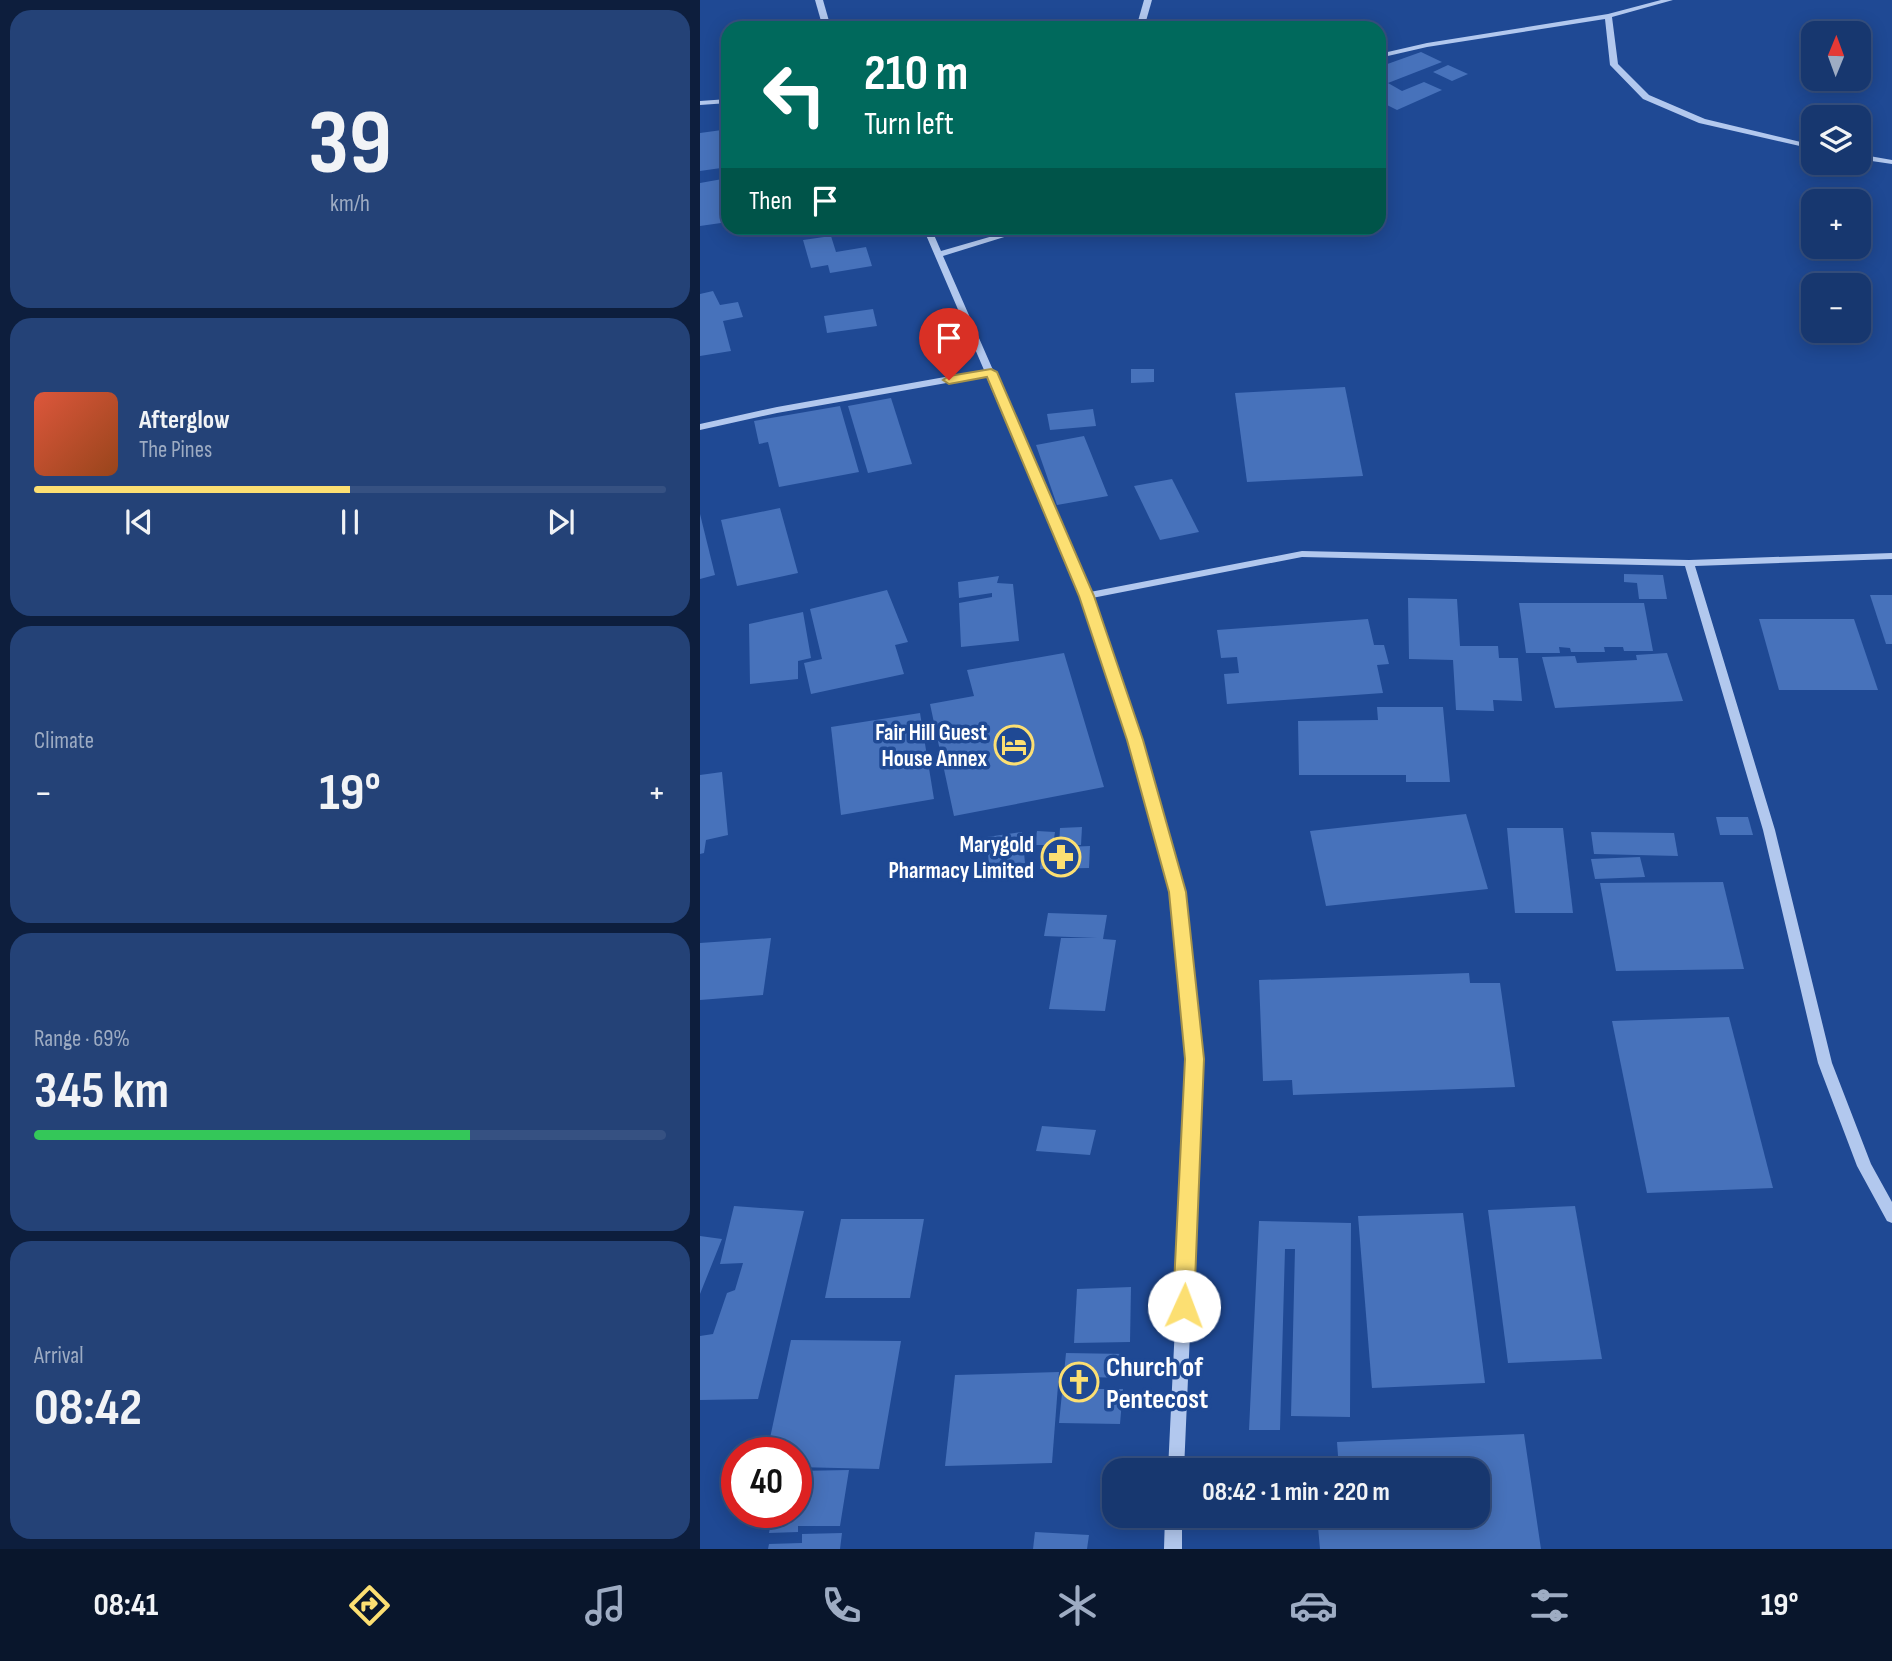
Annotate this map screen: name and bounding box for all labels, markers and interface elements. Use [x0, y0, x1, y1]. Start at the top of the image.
north arrow [1801, 21, 1871, 91]
map controls [1801, 21, 1871, 343]
text: 210 m [864, 45, 968, 104]
icon: left [749, 49, 840, 140]
text: 39 [308, 90, 392, 199]
text: Turn left [864, 105, 954, 144]
button: layers [1801, 105, 1871, 175]
icon: arrive [806, 182, 844, 220]
text: Then [749, 186, 792, 217]
button: + [1801, 189, 1871, 259]
text: km/h [330, 190, 370, 218]
button: − [1801, 273, 1871, 343]
pin [919, 308, 979, 380]
icon: arrive [930, 319, 968, 357]
text: Afterglow [139, 405, 230, 436]
text: The Pines [139, 436, 212, 464]
icon: previous [120, 503, 158, 541]
icon: pause [331, 503, 369, 541]
icon: next [542, 503, 580, 541]
place label: Fair Hill Guest House Annex [875, 719, 987, 773]
hotel icon: Fair Hill Guest House Annex [993, 724, 1035, 766]
text: Climate [34, 727, 94, 755]
text: 19° [319, 762, 381, 825]
text: − [34, 771, 53, 816]
text: + [647, 771, 666, 816]
place label: Marygold Pharmacy Limited [888, 831, 1034, 885]
pharmacy icon: Marygold Pharmacy Limited [1040, 836, 1082, 878]
text: Range · 69% [34, 1025, 130, 1053]
text: 345 km [34, 1060, 169, 1123]
position arrow [1147, 1269, 1221, 1343]
text: Arrival [34, 1342, 83, 1370]
place label: Church of Pentecost [1106, 1351, 1208, 1416]
church icon: Church of Pentecost [1058, 1361, 1100, 1403]
text: 08:42 [34, 1377, 142, 1440]
speed limit sign: 40 [721, 1437, 812, 1528]
text: 08:42 · 1 min · 220 m [1202, 1477, 1390, 1508]
icon: directions [345, 1581, 394, 1630]
icon: music [581, 1581, 630, 1630]
icon: phone [817, 1581, 866, 1630]
icon: climate [1053, 1581, 1102, 1630]
icon: car [1289, 1581, 1338, 1630]
icon: filters [1525, 1581, 1574, 1630]
text: 08:41 [93, 1586, 158, 1625]
text: 19° [1761, 1586, 1798, 1625]

